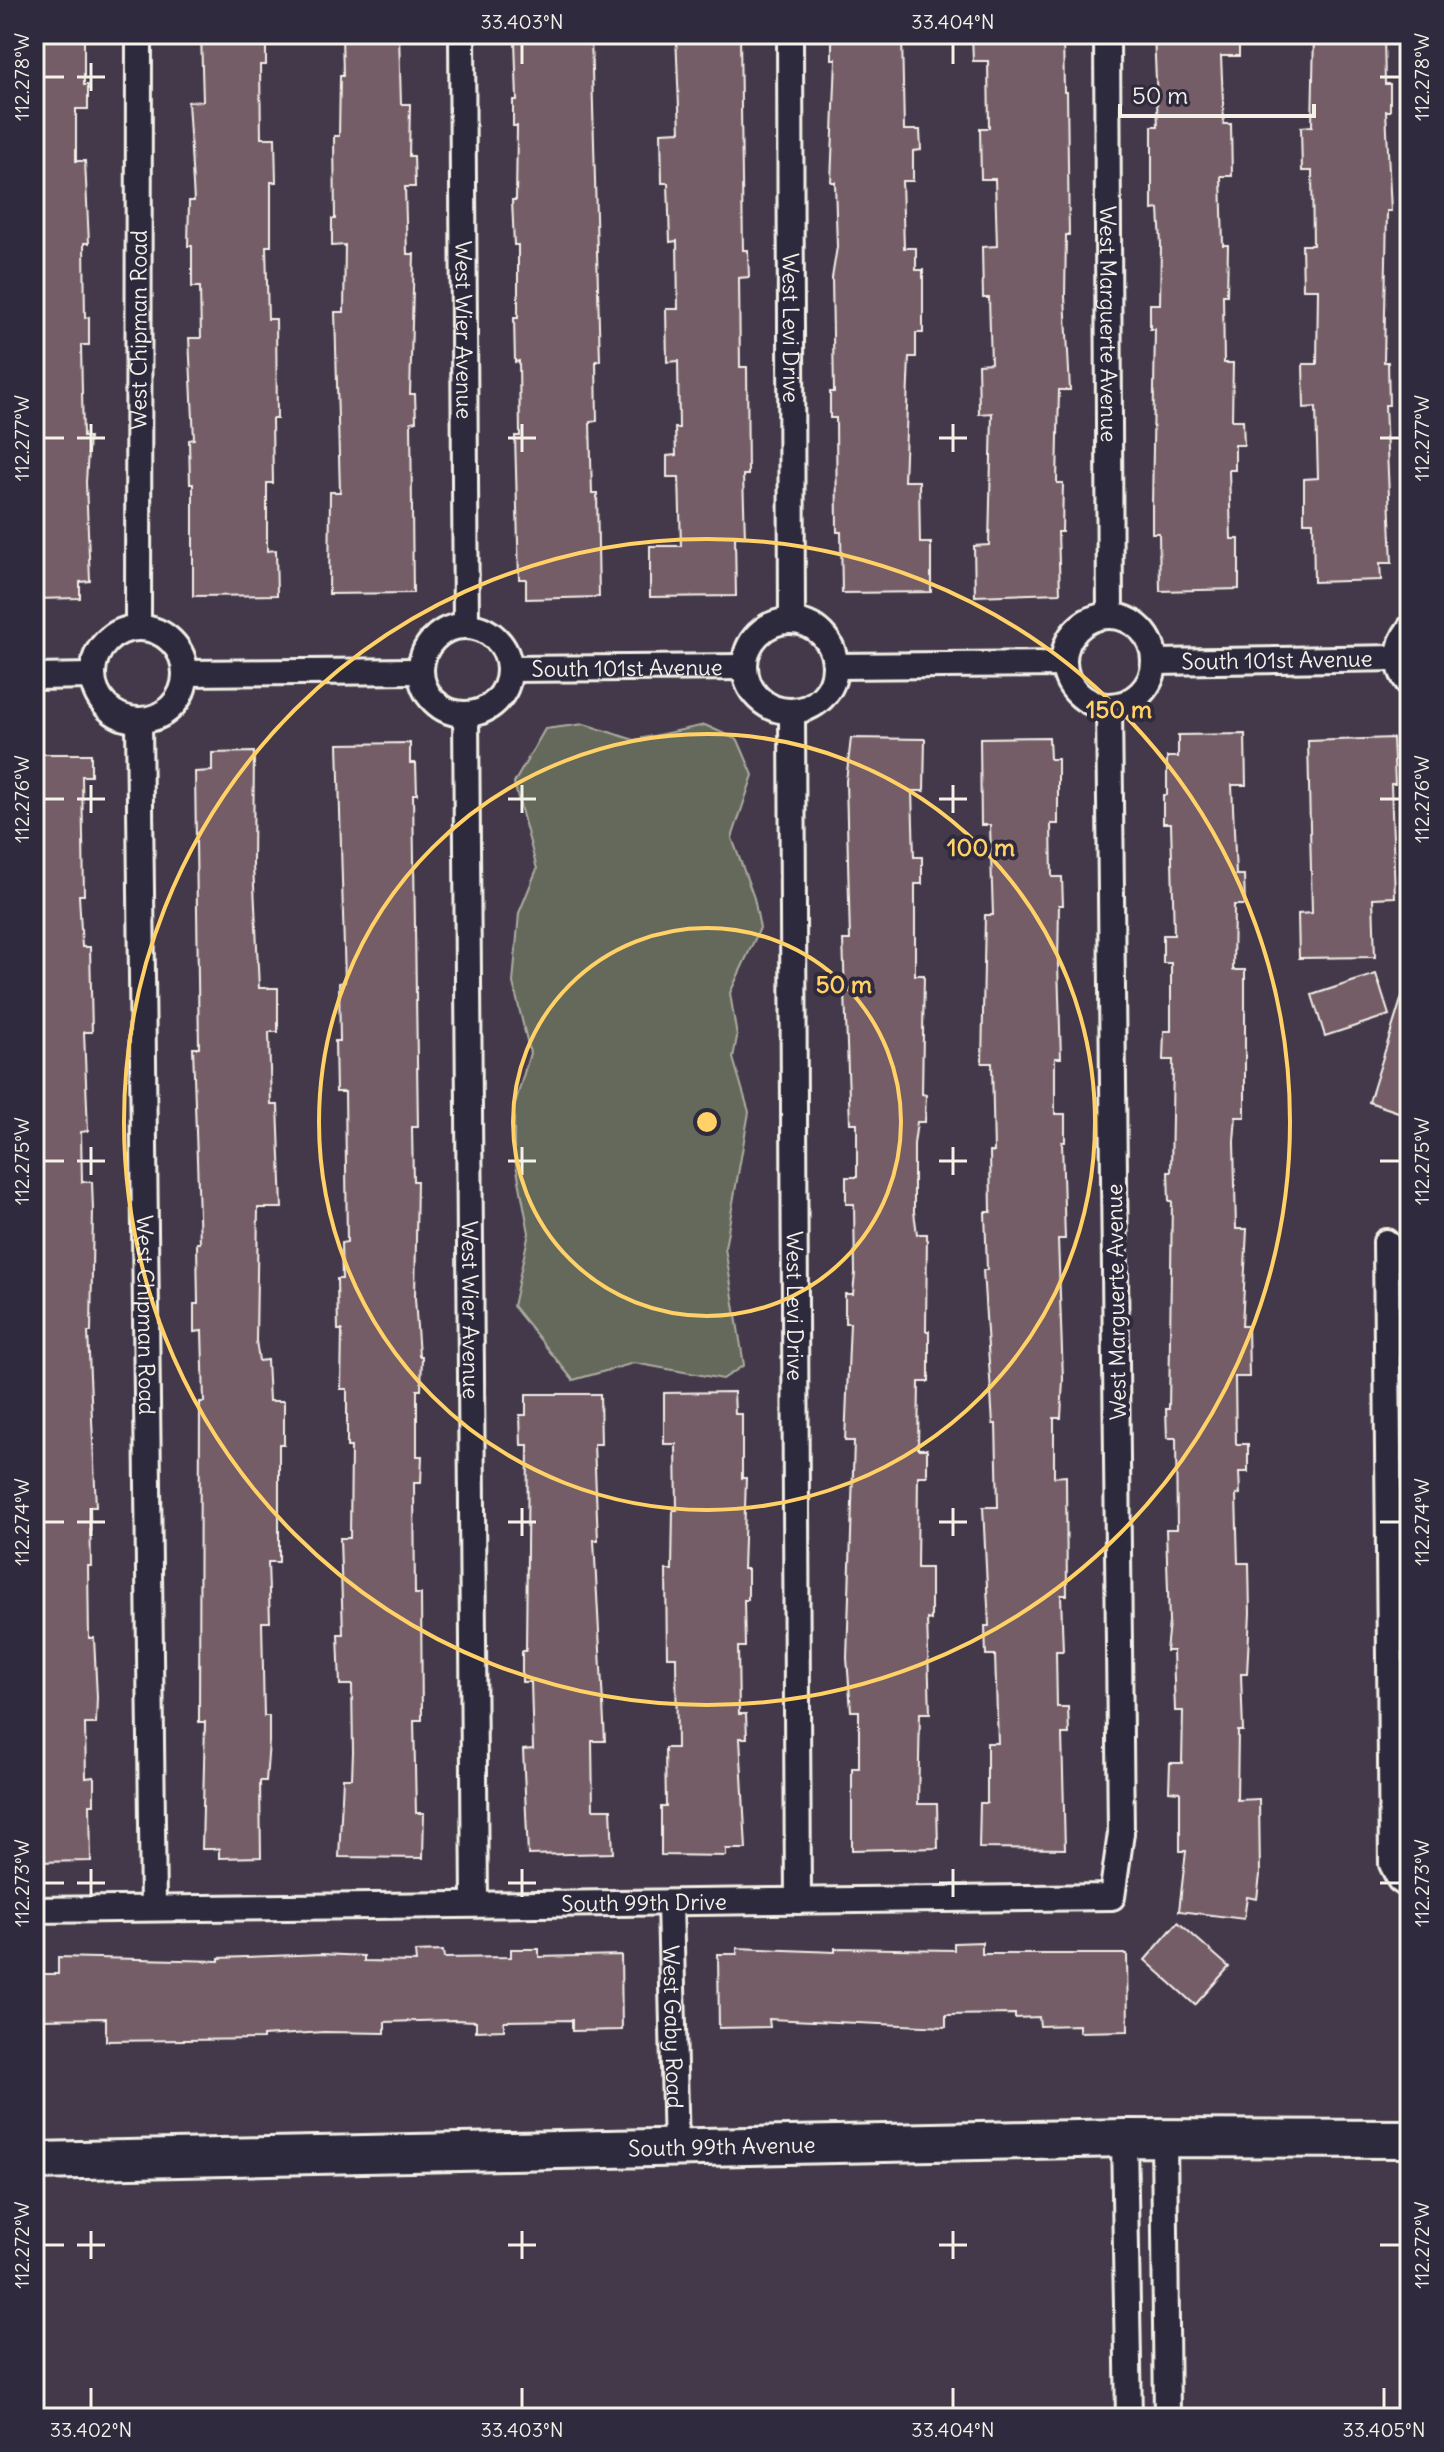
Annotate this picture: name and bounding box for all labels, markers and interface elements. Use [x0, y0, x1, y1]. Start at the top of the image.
text: 33.403°N [480, 9, 564, 34]
text: 33.404°N [911, 9, 995, 34]
text: 112.278°W [9, 33, 34, 121]
text: 112.278°W [1409, 33, 1434, 121]
scale bar [1120, 68, 1314, 118]
text: 50 m [1132, 80, 1188, 110]
street label: West Marguerte Avenue [1094, 206, 1123, 442]
street label: West Chipman Road [124, 230, 153, 430]
street label: West Wier Avenue [449, 241, 479, 419]
street label: West Levi Drive [777, 253, 805, 403]
text: 112.277°W [9, 395, 34, 481]
text: 112.277°W [1409, 395, 1434, 481]
street label: South 101st Avenue [1181, 644, 1373, 676]
street label: South 101st Avenue [531, 653, 723, 683]
text: 150 m [1086, 694, 1152, 724]
text: 112.276°W [9, 755, 34, 843]
text: 112.276°W [1409, 755, 1434, 843]
text: 100 m [947, 832, 1015, 862]
text: 50 m [816, 969, 872, 999]
centre of rings [693, 1108, 721, 1136]
text: 112.275°W [9, 1117, 34, 1205]
text: 112.275°W [1409, 1117, 1434, 1205]
street label: West Marguerte Avenue [1100, 1184, 1132, 1420]
street label: West Chipman Road [131, 1215, 161, 1415]
street label: West Wier Avenue [456, 1221, 485, 1399]
street label: West Levi Drive [781, 1231, 809, 1381]
text: 112.274°W [9, 1478, 34, 1566]
text: 112.274°W [1409, 1478, 1434, 1566]
text: 112.273°W [9, 1839, 34, 1927]
text: 112.273°W [1409, 1839, 1434, 1927]
street label: South 99th Drive [561, 1888, 727, 1918]
street label: West Gaby Road [657, 1945, 689, 2109]
street label: South 99th Avenue [628, 2131, 816, 2162]
text: 112.272°W [9, 2201, 34, 2289]
text: 112.272°W [1409, 2201, 1434, 2289]
text: 33.402°N [50, 2417, 132, 2442]
text: 33.403°N [480, 2417, 564, 2442]
text: 33.404°N [911, 2417, 995, 2442]
text: 33.405°N [1342, 2417, 1426, 2442]

